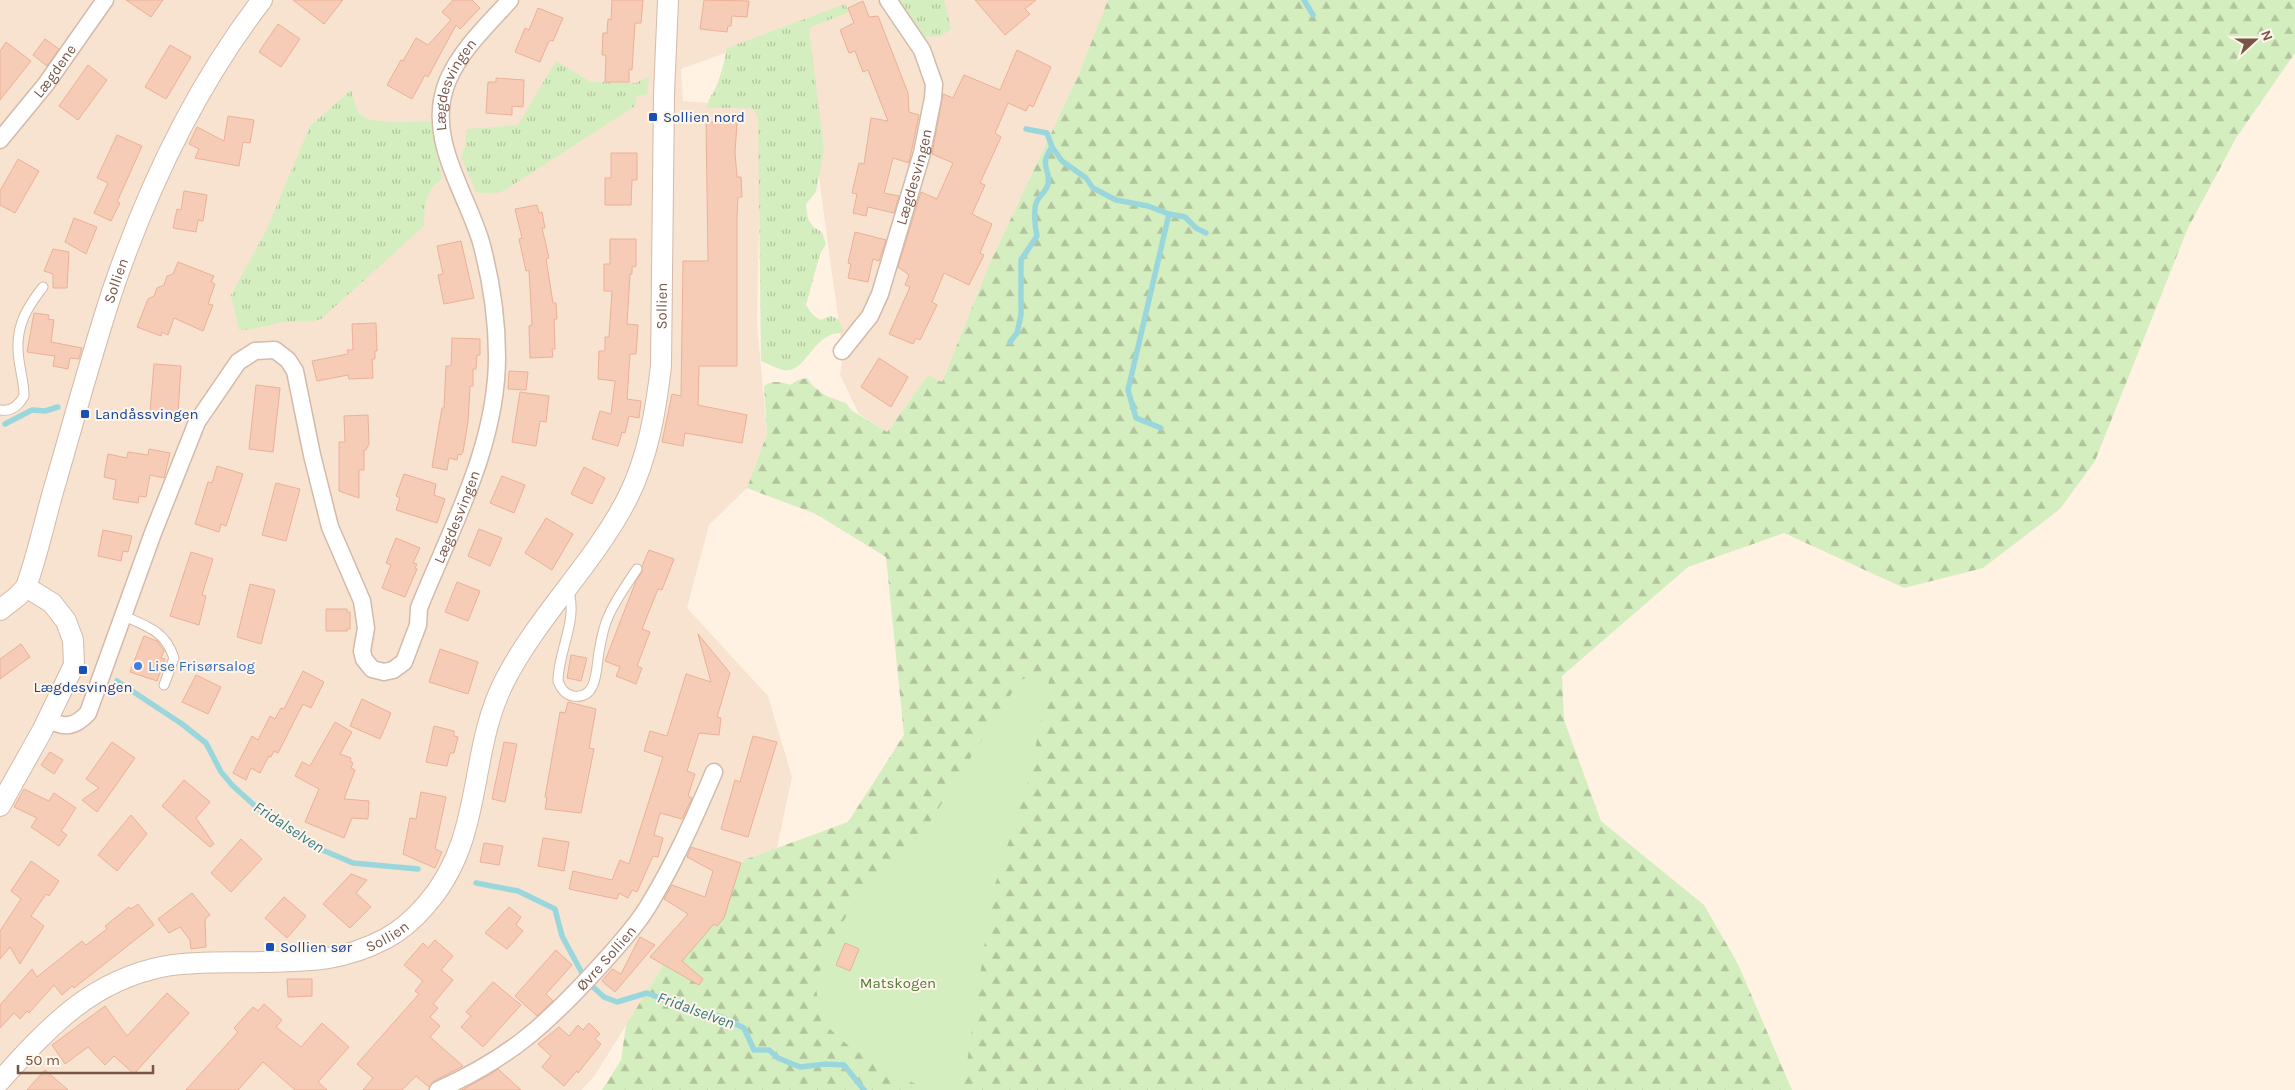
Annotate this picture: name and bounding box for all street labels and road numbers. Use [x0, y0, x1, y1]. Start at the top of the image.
street label: Lægdesvingen [432, 35, 480, 132]
street label: Lægdene [29, 41, 80, 101]
street label: Lægdesvingen [892, 127, 936, 227]
street label: Sollien [100, 256, 132, 306]
street label: Sollien [652, 282, 671, 330]
street label: Lægdesvingen [430, 468, 484, 566]
street label: Sollien [363, 917, 413, 956]
street label: Øvre Sollien [573, 922, 640, 994]

